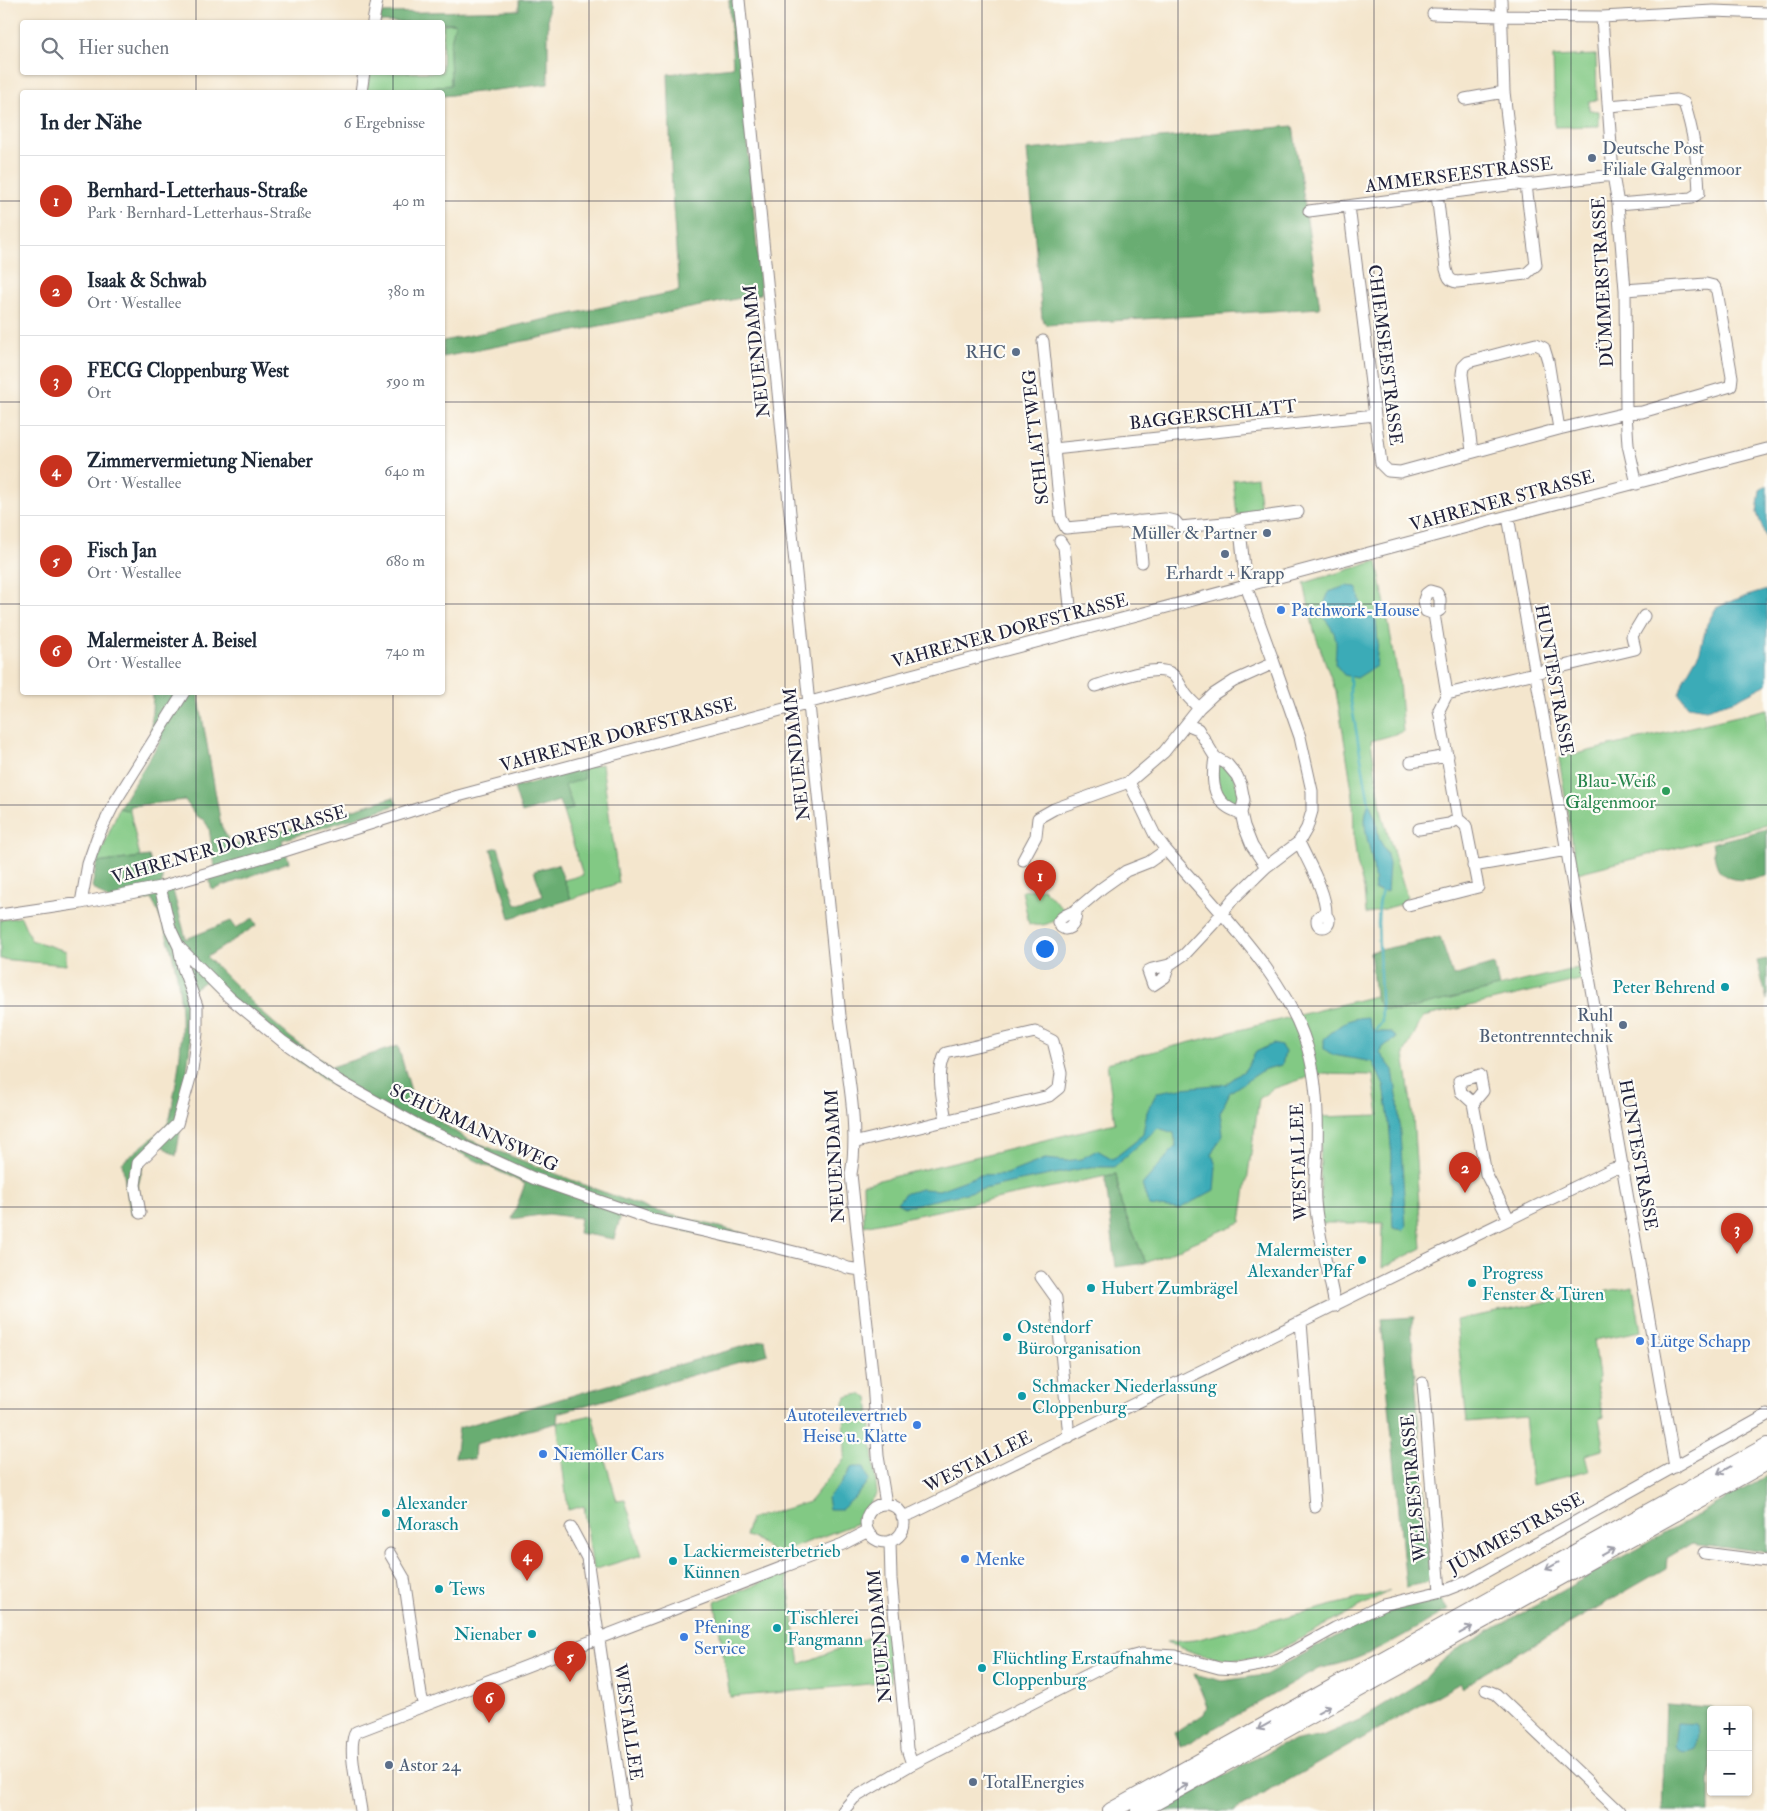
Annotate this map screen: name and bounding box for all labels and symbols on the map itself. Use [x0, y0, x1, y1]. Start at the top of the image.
place label: Deutsche Post Filiale Galgenmoor [1602, 137, 1742, 181]
street label: AMMERSEESTRASSE [1363, 152, 1554, 198]
marker: Deutsche Post Filiale Galgenmoor [1586, 152, 1598, 164]
street label: DÜMMERSTRASSE [1587, 196, 1619, 368]
street label: CHIEMSEESTRASSE [1362, 263, 1408, 447]
street label: NEUENDAMM [739, 283, 775, 419]
place label: RHC [965, 341, 1006, 364]
marker: RHC [1010, 346, 1022, 358]
street label: SCHLATTWEG [1017, 368, 1055, 506]
street label: BAGGERSCHLATT [1128, 395, 1299, 435]
street label: VAHRENER STRASSE [1407, 465, 1597, 537]
place label: Müller & Partner [1131, 522, 1257, 545]
marker: Müller & Partner [1261, 527, 1273, 539]
marker: Erhardt + Krapp [1219, 548, 1231, 560]
place label: Erhardt + Krapp [1166, 562, 1284, 585]
street label: VAHRENER DORFSTRASSE [889, 588, 1131, 674]
place label: Patchwork-House [1291, 599, 1420, 622]
street label: HUNTESTRASSE [1529, 603, 1579, 757]
marker: Patchwork-House [1275, 604, 1287, 616]
street label: NEUENDAMM [779, 686, 815, 822]
street label: VAHRENER DORFSTRASSE [497, 692, 739, 778]
place label: Blau-Weiß Galgenmoor [1565, 770, 1656, 814]
marker: Blau-Weiß Galgenmoor [1660, 785, 1672, 797]
street label: VAHRENER DORFSTRASSE [109, 800, 349, 890]
pin: 1 [1024, 860, 1056, 901]
your location [1032, 936, 1058, 962]
place label: Peter Behrend [1613, 976, 1715, 999]
marker: Peter Behrend [1719, 981, 1731, 993]
place label: Ruhl Betontrenntechnik [1479, 1004, 1613, 1048]
marker: Ruhl Betontrenntechnik [1617, 1019, 1629, 1031]
street label: HUNTESTRASSE [1613, 1078, 1663, 1232]
street label: SCHÜRMANNSWEG [386, 1079, 562, 1177]
street label: NEUENDAMM [820, 1089, 850, 1223]
street label: WESTALLEE [1285, 1103, 1313, 1222]
pin: 2 [1449, 1152, 1481, 1193]
pin: 3 [1721, 1213, 1753, 1254]
place label: Malermeister Alexander Pfaf [1246, 1239, 1355, 1283]
marker: Malermeister Alexander Pfaf [1356, 1254, 1368, 1266]
place label: Progress Fenster & Türen [1482, 1262, 1604, 1306]
place label: Hubert Zumbrägel [1101, 1277, 1238, 1300]
marker: Progress Fenster & Türen [1466, 1277, 1478, 1289]
marker: Hubert Zumbrägel [1085, 1282, 1097, 1294]
place label: Ostendorf Büroorganisation [1017, 1316, 1141, 1360]
place label: Lütge Schapp [1650, 1330, 1751, 1353]
marker: Ostendorf Büroorganisation [1001, 1331, 1013, 1343]
marker: Lütge Schapp [1634, 1335, 1646, 1347]
place label: Schmacker Niederlassung Cloppenburg [1032, 1375, 1218, 1419]
marker: Schmacker Niederlassung Cloppenburg [1016, 1390, 1028, 1402]
place label: Autoteilevertrieb Heise u. Klatte [785, 1404, 907, 1448]
street label: WELSESTRASSE [1396, 1413, 1432, 1564]
marker: Autoteilevertrieb Heise u. Klatte [911, 1419, 923, 1431]
street label: WESTALLEE [919, 1426, 1036, 1499]
place label: Niemöller Cars [553, 1443, 664, 1466]
marker: Niemöller Cars [537, 1448, 549, 1460]
one-way arrow [1718, 1465, 1732, 1475]
street label: JÜMMESTRASSE [1443, 1487, 1588, 1579]
place label: Alexander Morasch [395, 1492, 468, 1536]
marker: Alexander Morasch [380, 1507, 392, 1519]
pin: 4 [511, 1540, 543, 1581]
place label: Lackiermeisterbetrieb Künnen [683, 1540, 841, 1584]
one-way arrow [1601, 1547, 1616, 1557]
place label: Menke [975, 1548, 1025, 1571]
marker: Menke [959, 1553, 971, 1565]
marker: Lackiermeisterbetrieb Künnen [667, 1555, 679, 1567]
one-way arrow [1545, 1562, 1560, 1571]
street label: NEUENDAMM [863, 1568, 897, 1704]
place label: Tews [449, 1578, 485, 1601]
marker: Tews [433, 1583, 445, 1595]
place label: Tischlerei Fangmann [787, 1607, 863, 1651]
place label: Pfening Service [694, 1616, 751, 1660]
marker: Tischlerei Fangmann [771, 1622, 783, 1634]
place label: Nienaber [454, 1623, 522, 1646]
one-way arrow [1458, 1625, 1473, 1634]
marker: Nienaber [526, 1628, 538, 1640]
marker: Pfening Service [678, 1631, 690, 1643]
pin: 5 [554, 1641, 586, 1682]
place label: Flüchtling Erstaufnahme Cloppenburg [992, 1647, 1173, 1691]
street label: WESTALLEE [608, 1661, 648, 1782]
marker: Flüchtling Erstaufnahme Cloppenburg [976, 1662, 988, 1674]
pin: 6 [473, 1682, 505, 1723]
one-way arrow [1316, 1704, 1331, 1714]
one-way arrow [1258, 1722, 1272, 1732]
place label: Astor 24 [398, 1754, 462, 1777]
marker: Astor 24 [383, 1759, 395, 1771]
place label: TotalEnergies [983, 1771, 1084, 1794]
marker: TotalEnergies [967, 1776, 979, 1788]
one-way arrow [1174, 1782, 1188, 1792]

